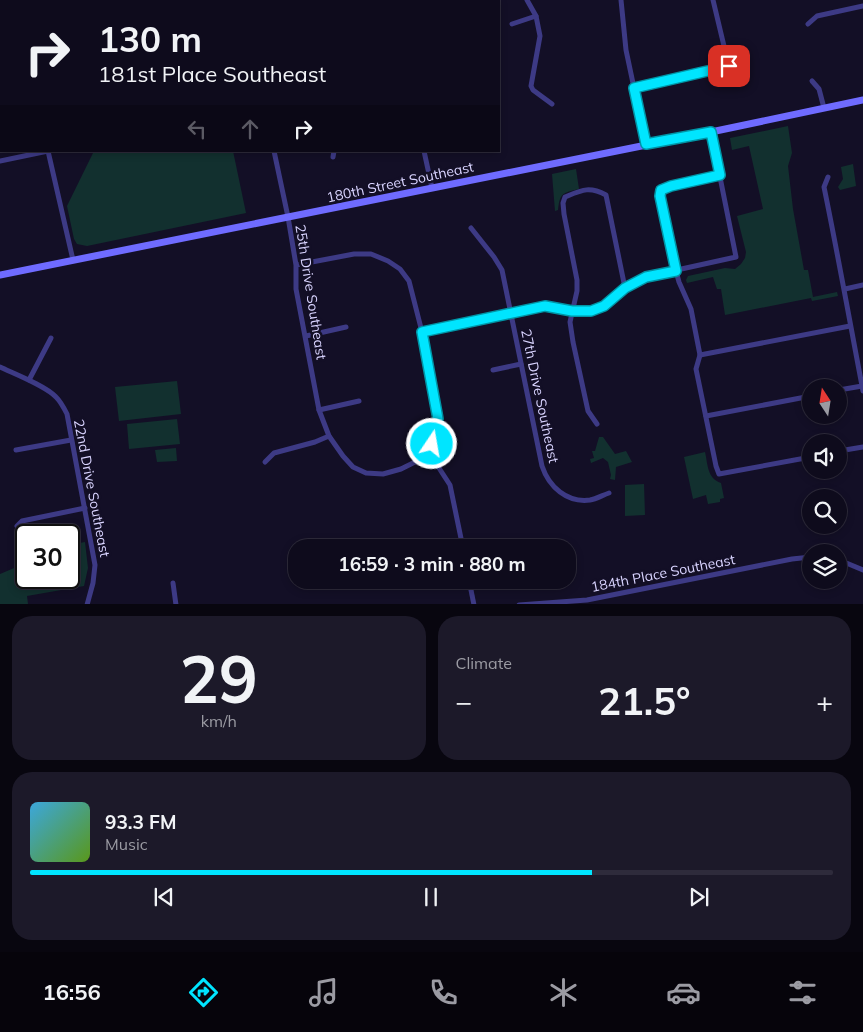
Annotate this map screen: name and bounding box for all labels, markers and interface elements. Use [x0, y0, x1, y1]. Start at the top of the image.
text: 130 m [98, 17, 202, 61]
icon: right [15, 20, 80, 85]
pin [708, 45, 750, 87]
icon: arrive [715, 52, 743, 80]
text: 181st Place Southeast [98, 60, 326, 88]
icon: left [183, 115, 211, 143]
icon: ahead [236, 115, 264, 143]
icon: right [289, 115, 317, 143]
street label: 180th Street Southeast [325, 158, 475, 206]
street label: 25th Drive Southeast [291, 223, 331, 361]
street label: 27th Drive Southeast [517, 327, 563, 465]
north arrow [802, 379, 848, 424]
map controls [802, 379, 847, 589]
street label: 22nd Drive Southeast [70, 417, 114, 559]
position arrow [405, 417, 457, 469]
button: sound [802, 434, 847, 479]
button: search [802, 489, 847, 534]
speed limit sign: 30 [15, 524, 80, 589]
button: layers [802, 544, 847, 589]
street label: 184th Place Southeast [589, 550, 737, 596]
text: 16:59 · 3 min · 880 m [338, 552, 526, 576]
text: 29 [180, 638, 258, 719]
text: Climate [456, 653, 512, 673]
text: 21.5° [598, 677, 690, 725]
text: − [456, 684, 472, 719]
text: + [816, 684, 833, 719]
text: km/h [201, 711, 237, 731]
text: 93.3 FM [105, 810, 177, 834]
text: Music [105, 834, 148, 854]
icon: previous [150, 883, 178, 911]
icon: pause [417, 883, 445, 911]
icon: next [685, 883, 713, 911]
icon: directions [186, 975, 221, 1010]
icon: music [306, 975, 341, 1010]
icon: phone [426, 975, 461, 1010]
icon: climate [546, 975, 581, 1010]
icon: car [666, 975, 701, 1010]
icon: filters [785, 975, 820, 1010]
text: 16:56 [42, 978, 101, 1006]

